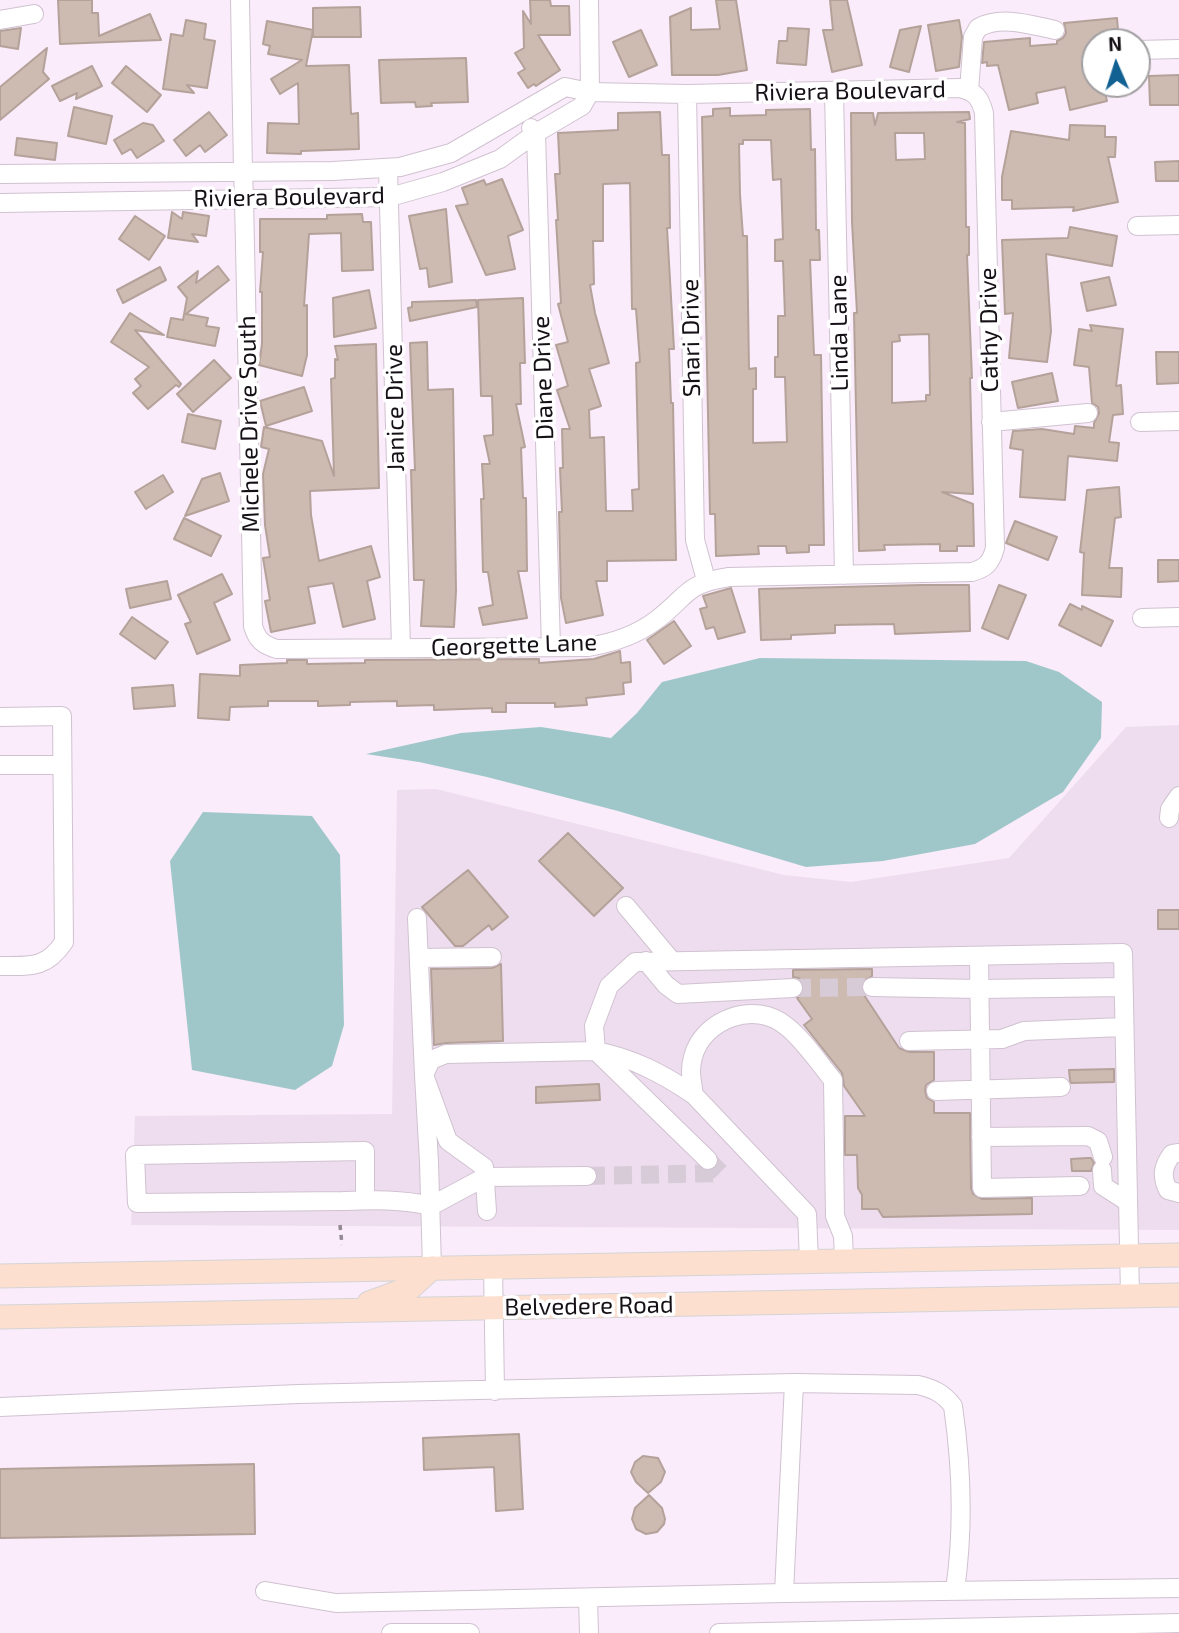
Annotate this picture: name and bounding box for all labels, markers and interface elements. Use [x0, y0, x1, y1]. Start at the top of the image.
north arrow [1081, 28, 1151, 98]
text: N [1108, 32, 1122, 55]
street label: Riviera Boulevard [754, 75, 946, 107]
street label: Riviera Boulevard [193, 181, 385, 213]
street label: Cathy Drive [974, 267, 1004, 393]
street label: Linda Lane [824, 274, 854, 392]
street label: Shari Drive [676, 279, 706, 397]
street label: Michele Drive South [233, 315, 265, 533]
street label: Diane Drive [526, 315, 560, 441]
street label: Janice Drive [379, 344, 411, 472]
street label: Georgette Lane [430, 628, 598, 662]
street label: Belvedere Road [504, 1290, 674, 1322]

